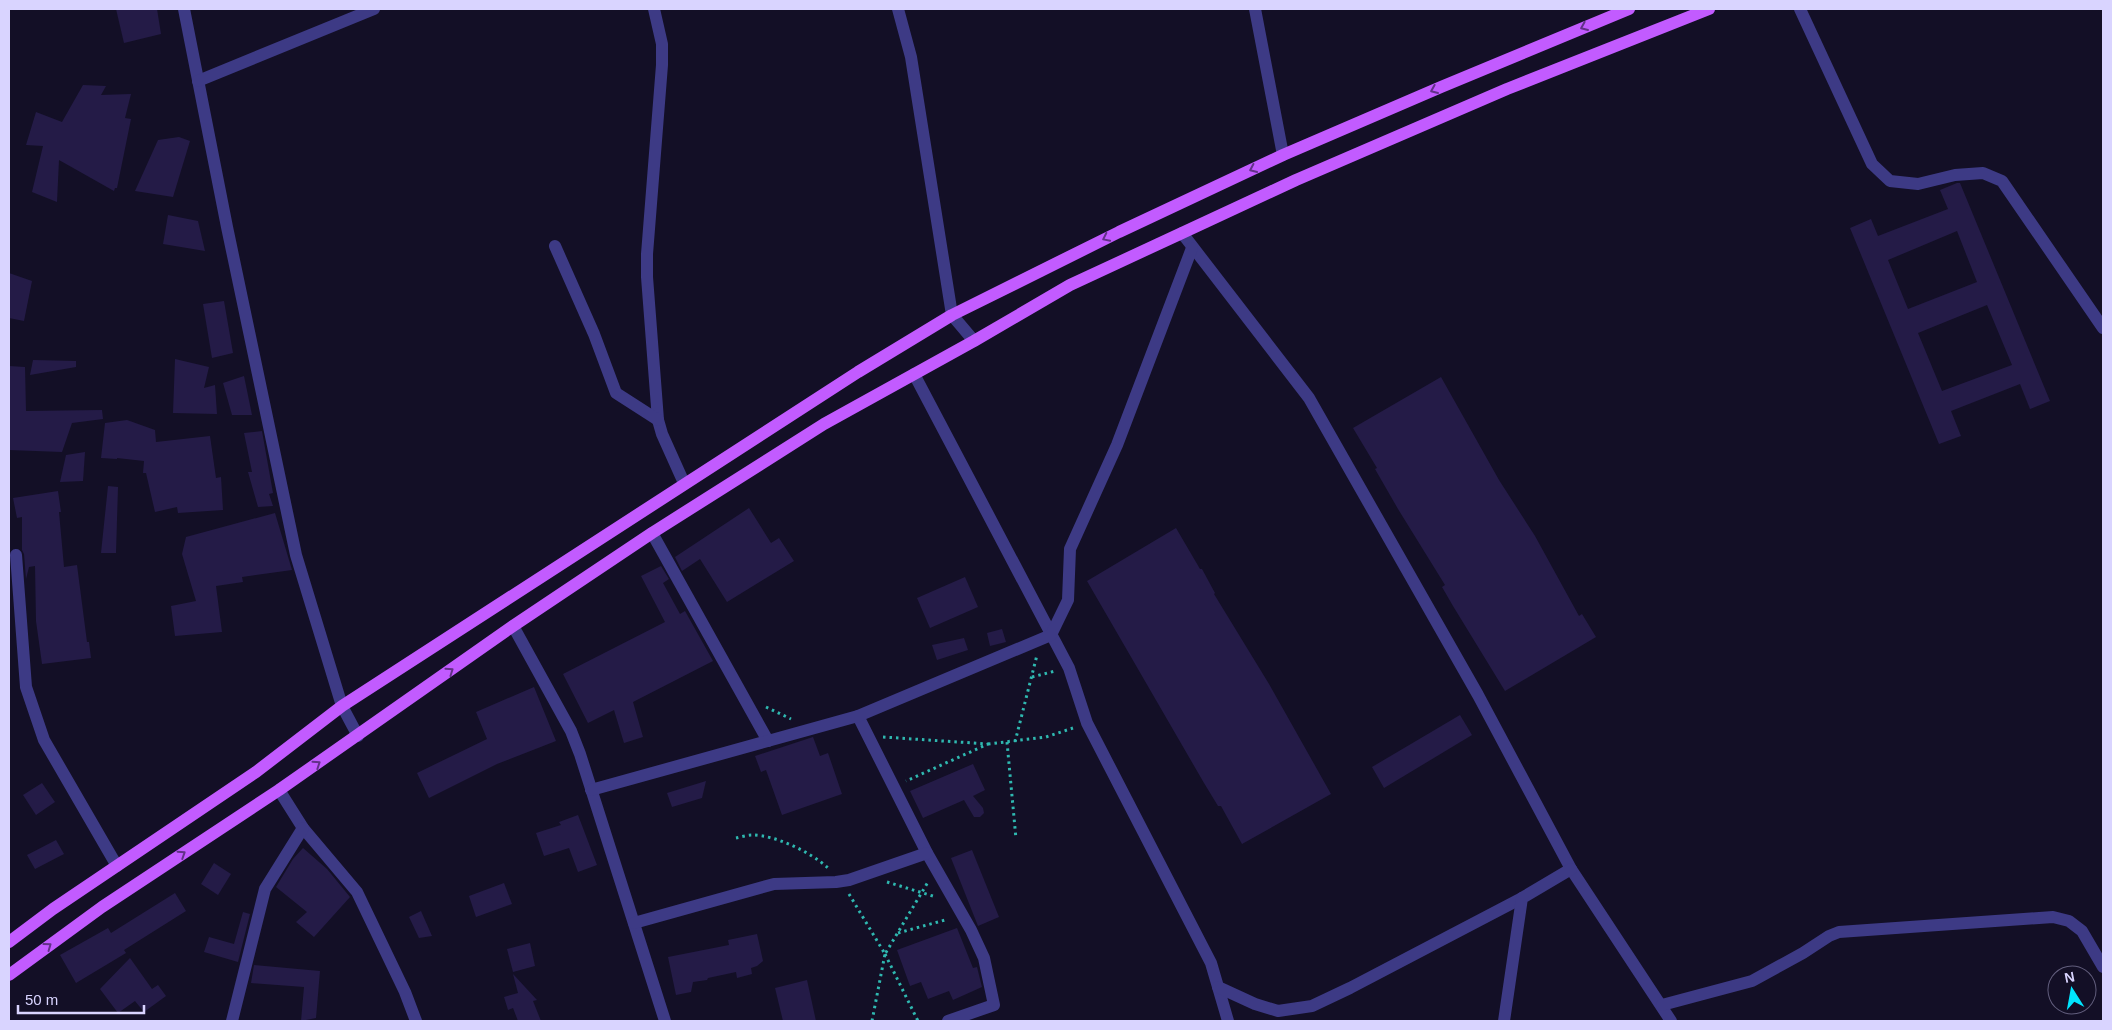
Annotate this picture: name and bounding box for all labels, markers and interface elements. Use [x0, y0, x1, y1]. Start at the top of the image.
one-way arrow [1580, 21, 1589, 32]
one-way arrow [1430, 83, 1439, 94]
one-way arrow [1249, 163, 1258, 174]
one-way arrow [1102, 232, 1111, 243]
one-way arrow [444, 668, 454, 677]
one-way arrow [311, 761, 321, 770]
one-way arrow [176, 851, 185, 860]
one-way arrow [42, 943, 52, 952]
north arrow [2047, 965, 2097, 1015]
text: N [2063, 968, 2076, 986]
scale bar [18, 982, 144, 1014]
text: 50 m [25, 991, 58, 1008]

